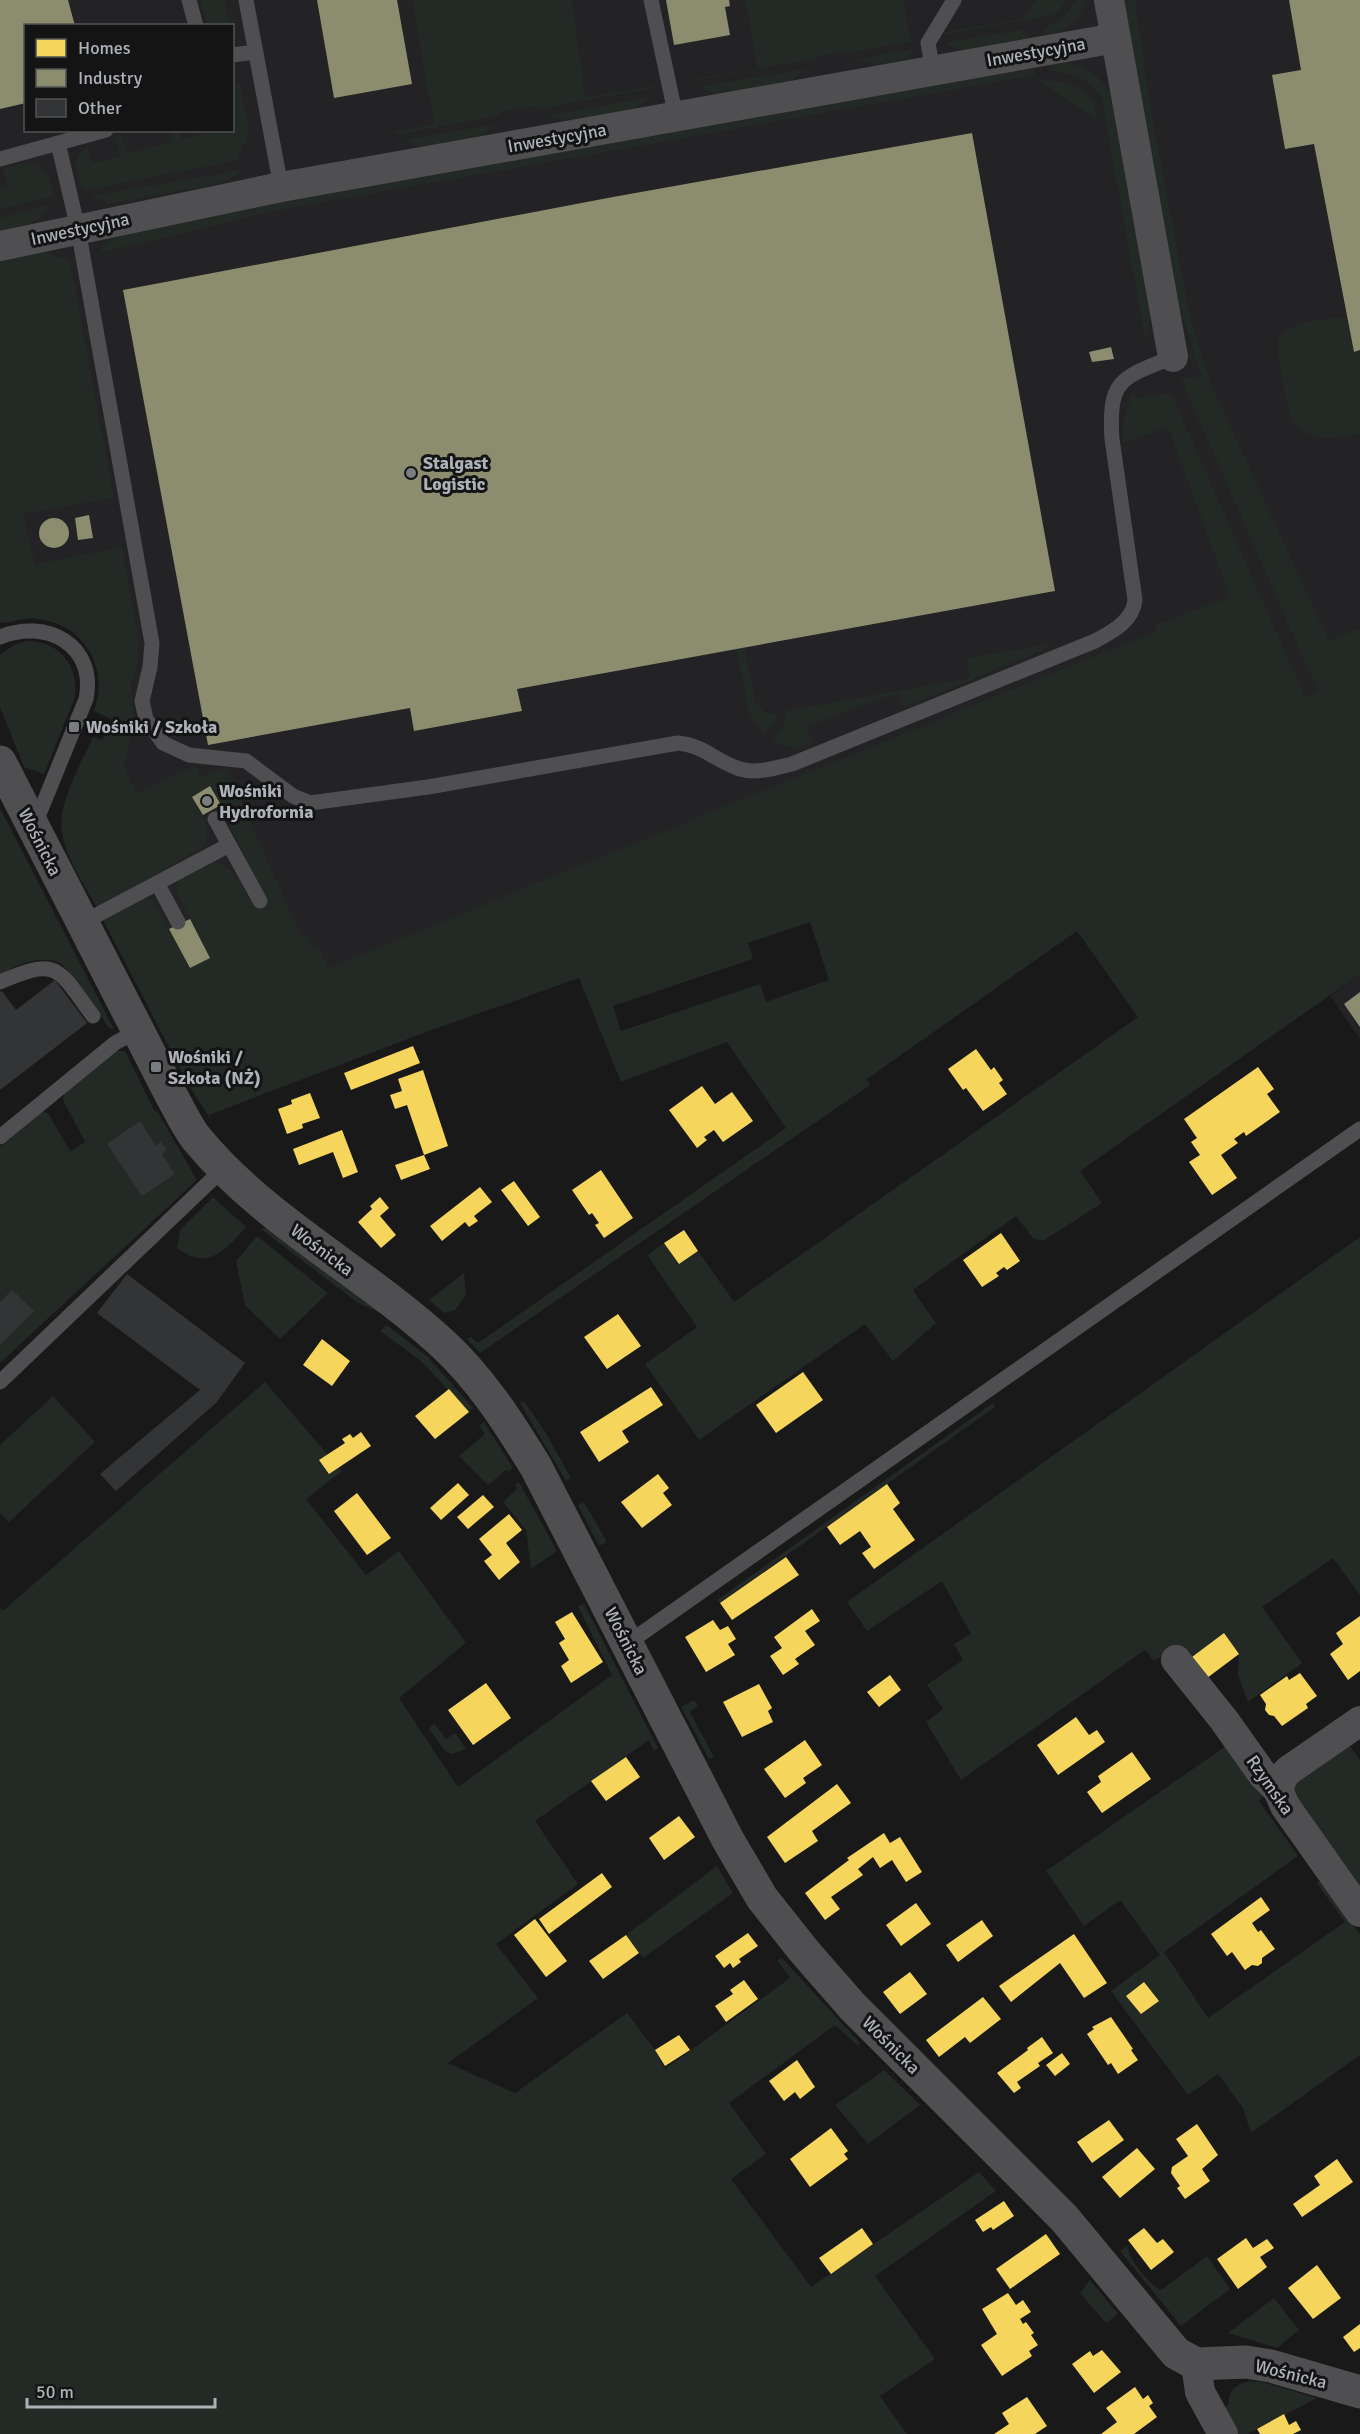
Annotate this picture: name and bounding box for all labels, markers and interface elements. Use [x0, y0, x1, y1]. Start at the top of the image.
legend [24, 24, 234, 132]
street label: Inwestycyjna [985, 32, 1087, 72]
text: Homes [78, 37, 131, 59]
text: Industry [78, 67, 143, 89]
text: Other [78, 97, 122, 119]
street label: Inwestycyjna [506, 118, 608, 158]
street label: Inwestycyjna [29, 208, 131, 250]
place label: Stalgast Logistic [423, 452, 488, 495]
marker: Stalgast Logistic [404, 466, 418, 480]
place label: Wośniki / Szkoła [86, 716, 217, 738]
marker: Wośniki / Szkoła [67, 720, 81, 734]
place label: Wośniki Hydrofornia [219, 780, 313, 823]
marker: Wośniki Hydrofornia [200, 794, 214, 808]
street label: Wośnicka [14, 804, 66, 880]
place label: Wośniki / Szkoła (NŻ) [168, 1046, 261, 1089]
marker: Wośniki / Szkoła (NŻ) [149, 1060, 163, 1074]
street label: Wośnicka [286, 1219, 358, 1281]
street label: Wośnicka [600, 1603, 652, 1679]
street label: Rzymska [1242, 1751, 1298, 1819]
street label: Wośnicka [857, 2011, 925, 2079]
street label: Wośnicka [1253, 2354, 1329, 2394]
scale bar [27, 2371, 214, 2409]
text: 50 m [36, 2381, 74, 2403]

